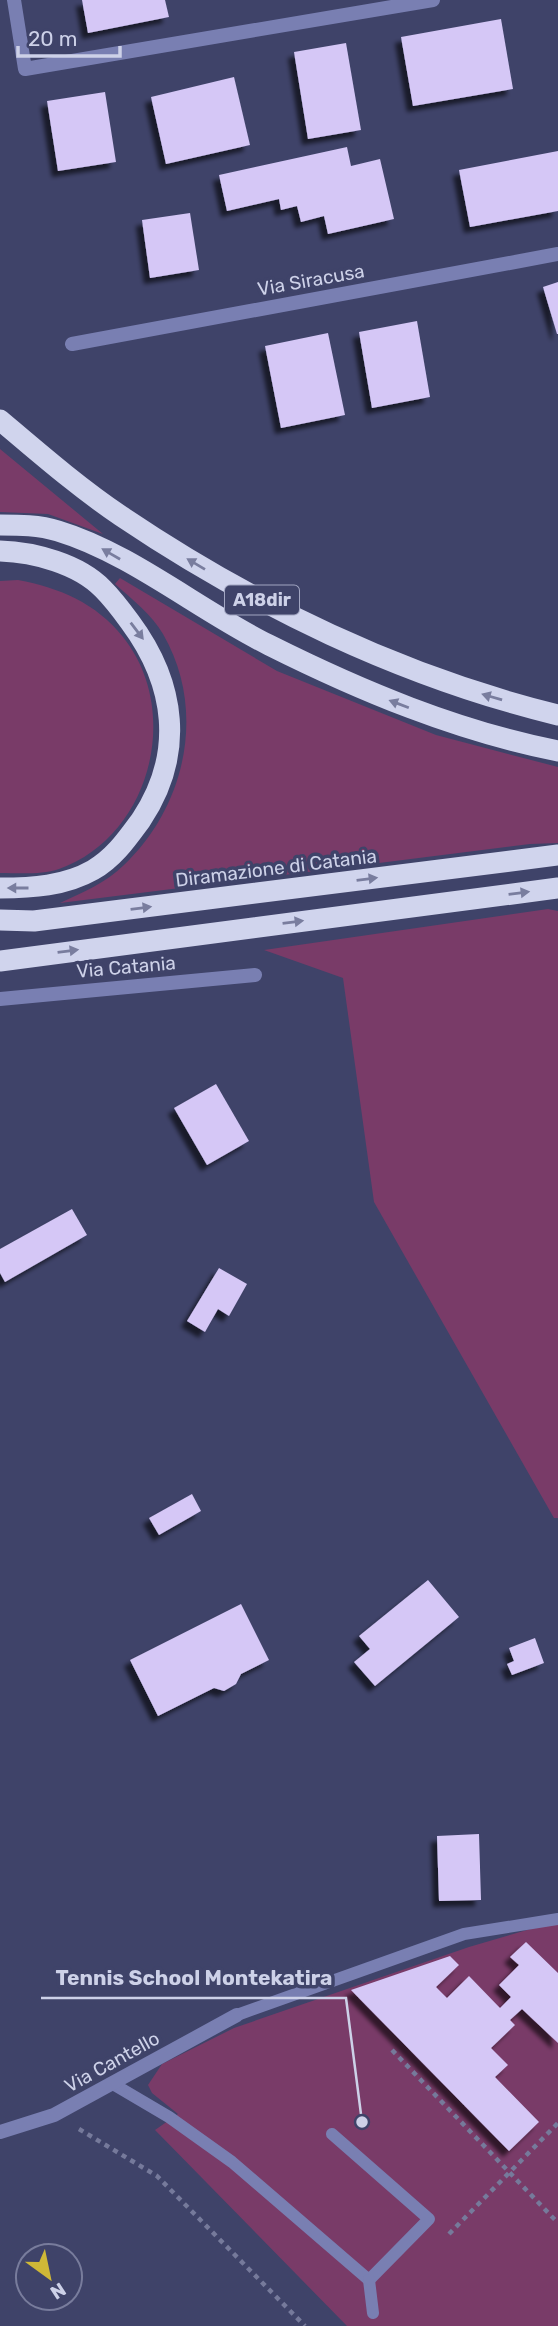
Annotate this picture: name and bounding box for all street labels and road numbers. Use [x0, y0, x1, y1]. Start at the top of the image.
street label: Via Siracusa [256, 259, 366, 301]
road number: A18dir [225, 586, 299, 614]
street label: Diramazione di Catania [174, 844, 378, 892]
street label: Via Catania [75, 951, 177, 983]
street label: Via Cantello [61, 2027, 163, 2097]

